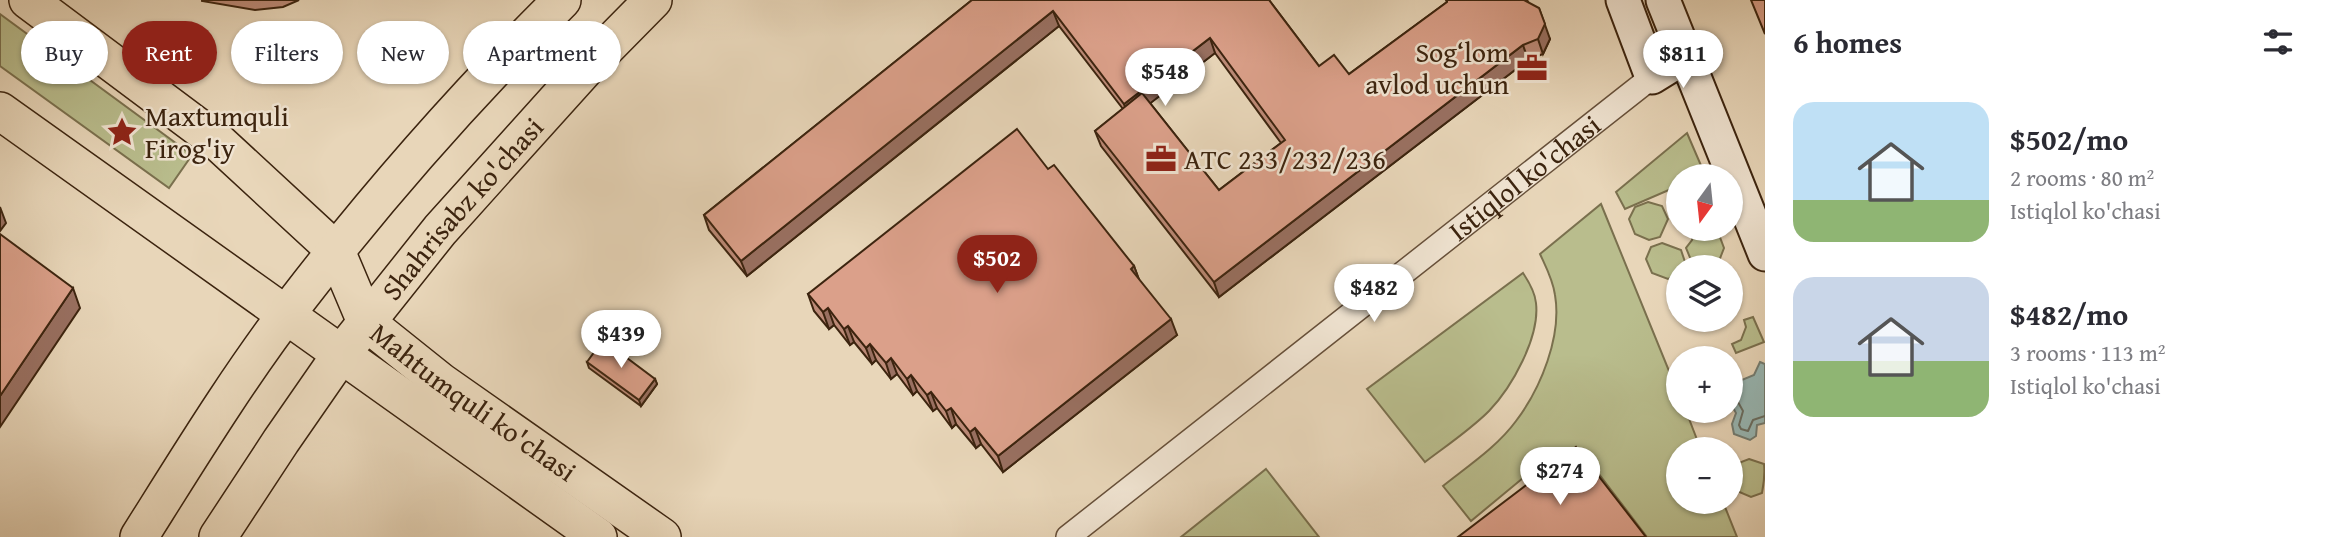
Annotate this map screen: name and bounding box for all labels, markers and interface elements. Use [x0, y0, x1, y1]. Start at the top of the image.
text: 6 homes [1793, 20, 1902, 64]
chip: Buy [21, 21, 108, 84]
chip: Rent [122, 21, 217, 84]
chip: Filters [231, 21, 343, 84]
chip: New [357, 21, 449, 84]
chip: Apartment [463, 21, 621, 84]
icon: filters [2259, 23, 2297, 61]
place label: Sog‘lom avlod uchun [1365, 31, 1509, 104]
pin: $811 [1642, 31, 1724, 90]
text: $811 [1659, 36, 1707, 69]
pin: $548 [1124, 48, 1206, 108]
office icon: Sog‘lom avlod uchun [1515, 51, 1549, 85]
text: $548 [1141, 54, 1189, 87]
place label: Maxtumquli Firog'iy [145, 95, 289, 168]
street label: Istiqlol ko'chasi [1439, 104, 1609, 250]
street label: Shahrisabz ko'chasi [371, 107, 553, 308]
place icon: Maxtumquli Firog'iy [105, 115, 139, 149]
text: $502/mo [2010, 117, 2128, 161]
icon: home [1849, 130, 1933, 214]
place label: АТС 233/232/236 [1184, 138, 1386, 179]
office icon: АТС 233/232/236 [1144, 142, 1178, 176]
text: 2 rooms · 80 m² [2010, 161, 2154, 194]
north arrow [1666, 164, 1743, 242]
map controls [1666, 164, 1743, 514]
text: Istiqlol ko'chasi [2010, 194, 2161, 227]
pin: $502 [956, 236, 1038, 295]
text: $502 [973, 241, 1021, 274]
button: layers [1666, 255, 1743, 332]
pin: $482 [1333, 264, 1415, 324]
text: $482 [1350, 270, 1398, 303]
text: $482/mo [2010, 292, 2128, 336]
icon: home [1849, 305, 1933, 389]
pin: $439 [580, 310, 662, 370]
street label: Mahtumquli ko'chasi [362, 312, 585, 491]
text: $439 [597, 316, 645, 349]
text: 3 rooms · 113 m² [2010, 336, 2165, 369]
button: + [1666, 346, 1743, 423]
text: Istiqlol ko'chasi [2010, 369, 2161, 402]
button: − [1666, 437, 1743, 514]
pin: $274 [1519, 448, 1601, 507]
text: $274 [1536, 453, 1584, 486]

